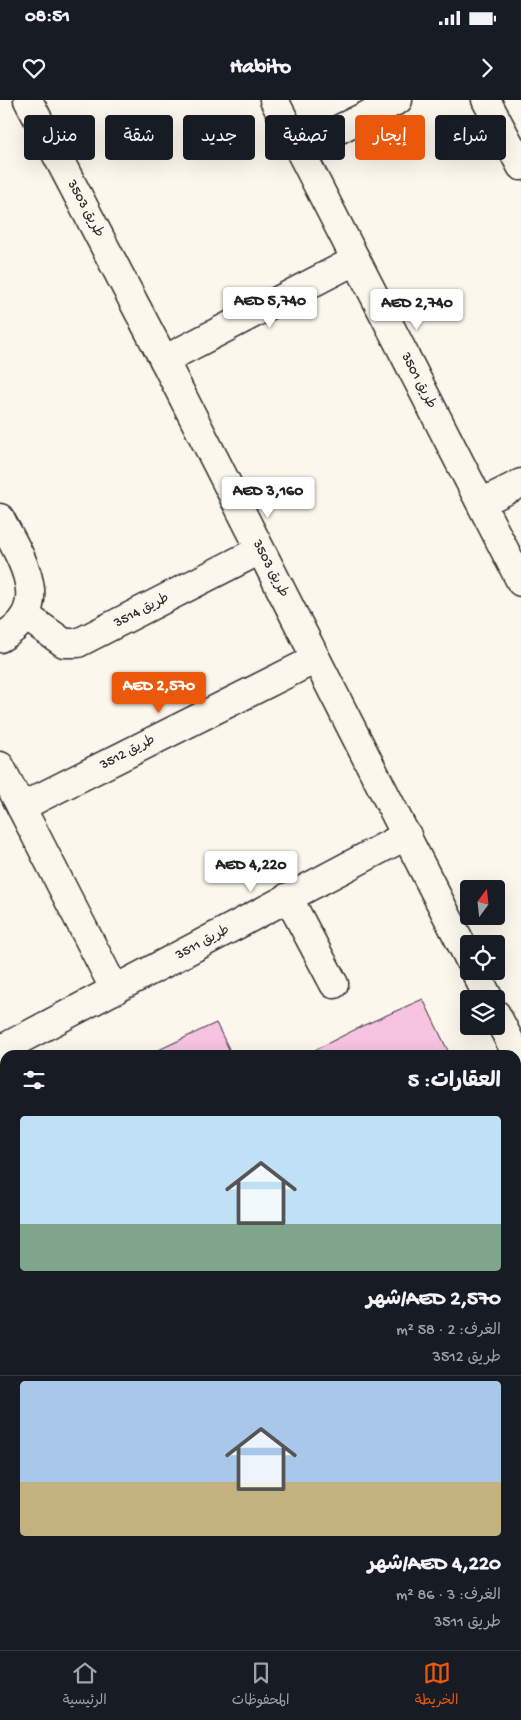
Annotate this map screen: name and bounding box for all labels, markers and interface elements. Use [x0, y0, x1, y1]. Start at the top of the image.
text: 08:51 [25, 6, 70, 29]
icon: heart [20, 54, 48, 82]
icon: forward [473, 54, 501, 82]
text: Habito [230, 55, 291, 81]
chip: منزل [24, 115, 95, 160]
chip: شقة [105, 115, 173, 160]
chip: جديد [183, 115, 255, 160]
chip: تصفية [265, 115, 345, 160]
chip: إيجار [355, 115, 425, 160]
chip: شراء [435, 115, 506, 160]
street label: طريق 3503 [62, 176, 107, 241]
pin: AED 5,740 [213, 286, 327, 329]
pin: AED 2,740 [360, 288, 474, 331]
text: AED 5,740 [234, 293, 306, 312]
text: AED 2,740 [381, 295, 453, 314]
street label: طريق 3501 [396, 349, 439, 412]
pin: AED 3,160 [211, 476, 325, 519]
text: AED 3,160 [233, 483, 303, 502]
street label: طريق 3503 [248, 536, 292, 601]
street label: طريق 3514 [111, 590, 172, 633]
pin: AED 2,570 [102, 672, 216, 714]
text: AED 2,570 [123, 678, 195, 697]
street label: طريق 3512 [97, 732, 159, 775]
pin: AED 4,220 [194, 850, 308, 893]
text: AED 4,220 [216, 857, 287, 876]
north arrow [460, 880, 505, 925]
map controls [460, 880, 505, 1035]
street label: طريق 3511 [172, 922, 233, 965]
button: locate [460, 935, 505, 980]
button: layers [460, 990, 505, 1035]
icon: filters [20, 1066, 48, 1094]
text: العقارات: 5 [408, 1070, 501, 1095]
icon: home [216, 1148, 306, 1238]
text: AED 2,570/شهر [366, 1288, 501, 1313]
text: الغرف: 2 · 58 m² [396, 1322, 501, 1341]
text: طريق 3512 [433, 1349, 501, 1368]
icon: home [216, 1414, 306, 1504]
text: AED 4,220/شهر [368, 1553, 501, 1578]
text: الغرف: 3 · 86 m² [396, 1587, 501, 1606]
text: طريق 3511 [434, 1614, 501, 1633]
tab: الرئيسية [63, 1659, 107, 1712]
tab: المحفوظات [232, 1659, 289, 1712]
tab: الخريطة [415, 1659, 458, 1712]

